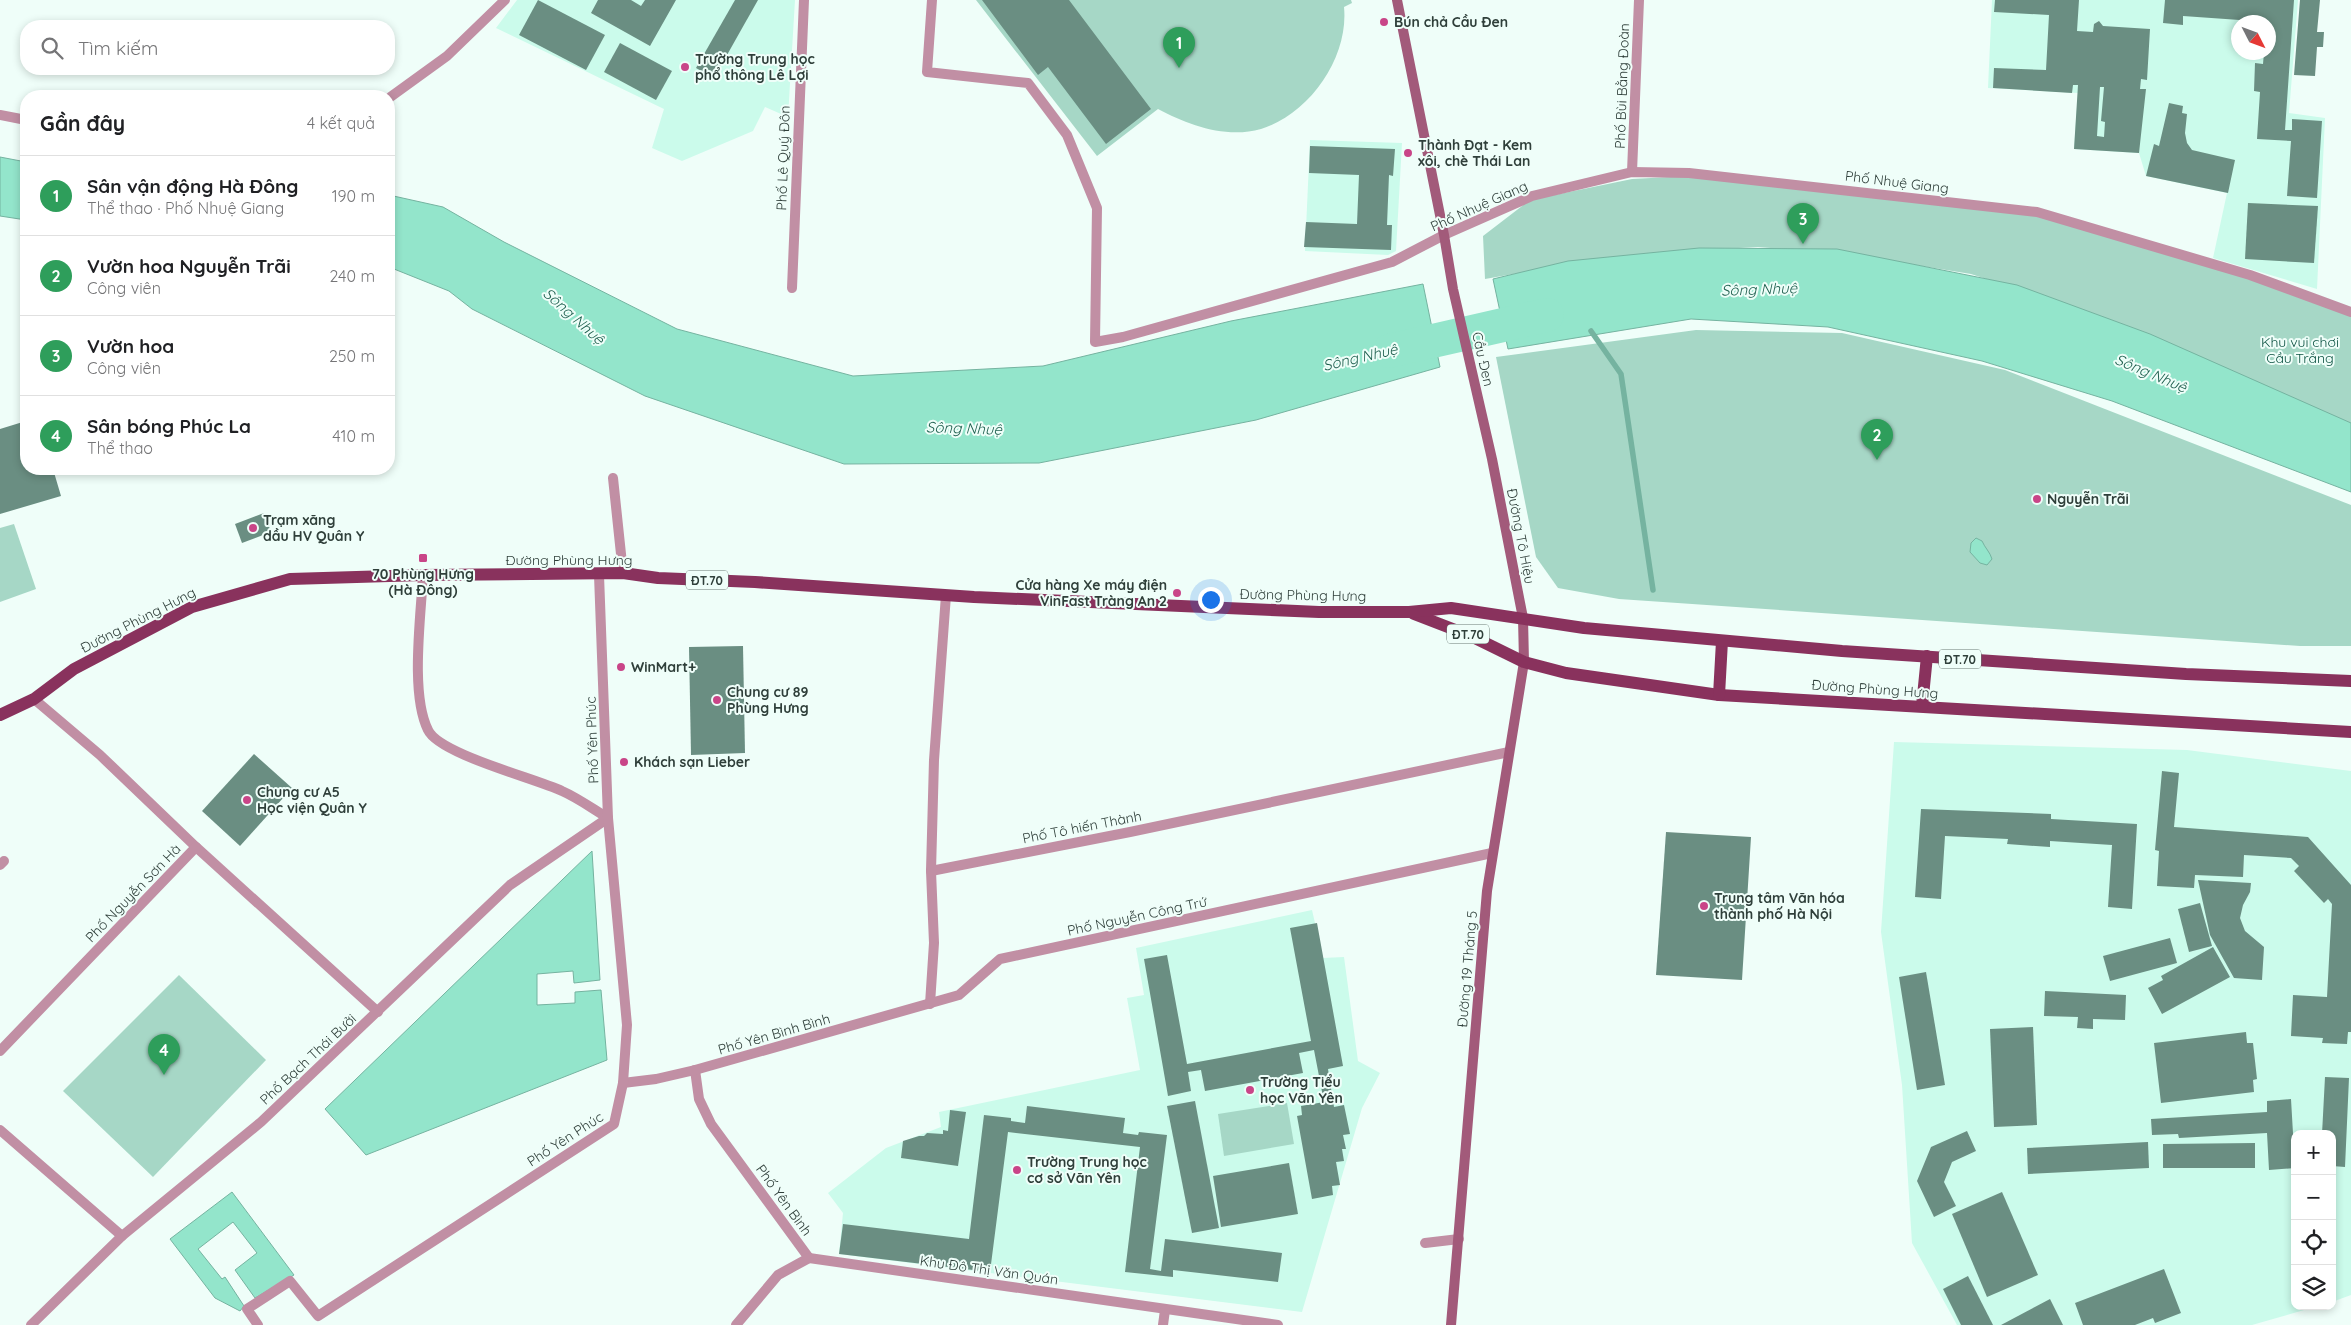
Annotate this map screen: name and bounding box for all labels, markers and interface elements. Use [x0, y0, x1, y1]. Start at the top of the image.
place label: Bún chả Cầu Đen [1394, 13, 1508, 31]
north arrow [2231, 15, 2276, 60]
marker: Bún chả Cầu Đen [1378, 16, 1390, 28]
search box [20, 20, 395, 75]
street label: Phố Bùi Bằng Đoàn [1611, 23, 1633, 149]
pin: 1 [1163, 27, 1195, 68]
icon: search [38, 34, 66, 62]
text: Tìm kiếm [78, 36, 158, 60]
place label: Trường Trung học phổ thông Lê Lợi [695, 50, 815, 84]
marker: Trường Trung học phổ thông Lê Lợi [679, 61, 691, 73]
street label: Phố Lê Quý Đôn [772, 105, 794, 211]
text: Gần đây [40, 110, 125, 136]
text: 4 kết quả [307, 113, 375, 133]
place label: Thành Đạt - Kem xôi, chè Thái Lan [1418, 136, 1532, 170]
marker: Thành Đạt - Kem xôi, chè Thái Lan [1402, 147, 1414, 159]
street label: Phố Nhuệ Giang [1844, 167, 1950, 197]
text: Sân vận động Hà Đông [87, 174, 299, 198]
street label: Phố Nhuệ Giang [1428, 177, 1530, 235]
text: 1 [53, 186, 59, 206]
text: 190 m [332, 186, 375, 206]
text: Thể thao · Phố Nhuệ Giang [87, 198, 284, 218]
pin: 3 [1787, 203, 1819, 244]
text: Vườn hoa Nguyễn Trãi [87, 254, 291, 278]
text: 2 [51, 266, 61, 286]
text: 240 m [329, 266, 375, 286]
text: Công viên [87, 278, 161, 298]
water label: Sông Nhuệ [1721, 278, 1798, 300]
water label: Sông Nhuệ [539, 283, 609, 349]
street label: Cầu Đen [1468, 330, 1498, 388]
park label: Khu vui chơi Cầu Trắng [2261, 333, 2339, 367]
text: Vườn hoa [87, 334, 174, 358]
water label: Sông Nhuệ [1321, 339, 1400, 375]
text: 3 [52, 346, 60, 366]
text: 250 m [329, 346, 375, 366]
water label: Sông Nhuệ [2112, 349, 2190, 397]
text: Công viên [87, 358, 161, 378]
text: Sân bóng Phúc La [87, 414, 251, 438]
water label: Sông Nhuệ [926, 417, 1003, 439]
pin: 2 [1861, 419, 1893, 460]
text: 4 [51, 426, 61, 446]
text: 410 m [332, 426, 375, 446]
text: Thể thao [87, 438, 153, 458]
street label: Đường Tô Hiệu [1503, 487, 1539, 585]
place label: Nguyễn Trãi [2047, 490, 2129, 508]
marker: Nguyễn Trãi [2031, 493, 2043, 505]
place label: Trạm xăng dầu HV Quân Y [263, 511, 365, 545]
marker: Trạm xăng dầu HV Quân Y [247, 522, 259, 534]
street label: Đường Phùng Hưng [506, 551, 632, 569]
marker: 70 Phùng Hưng (Hà Đông) [417, 552, 429, 564]
place label: 70 Phùng Hưng (Hà Đông) [372, 565, 474, 599]
road number: ĐT.70 [686, 570, 728, 590]
place label: Cửa hàng Xe máy điện VinFast Tràng An 2 [1015, 576, 1167, 610]
street label: Đường Phùng Hưng [77, 583, 199, 657]
street label: Đường Phùng Hưng [1239, 585, 1367, 605]
marker: Cửa hàng Xe máy điện VinFast Tràng An 2 [1171, 587, 1183, 599]
your location [1198, 587, 1224, 613]
road number: ĐT.70 [1447, 624, 1489, 644]
road number: ĐT.70 [1939, 650, 1981, 669]
place label: WinMart+ [631, 658, 696, 676]
marker: WinMart+ [615, 661, 627, 673]
street label: Đường Phùng Hưng [1811, 676, 1939, 702]
place label: Chung cư 89 Phùng Hưng [727, 683, 809, 717]
marker: Chung cư 89 Phùng Hưng [711, 694, 723, 706]
street label: Phố Yên Phúc [581, 696, 603, 784]
place label: Khách sạn Lieber [634, 753, 750, 771]
marker: Khách sạn Lieber [618, 756, 630, 768]
place label: Chung cư A5 Học viện Quân Y [257, 783, 368, 817]
marker: Chung cư A5 Học viện Quân Y [241, 794, 253, 806]
street label: Phố Tô hiến Thành [1021, 807, 1143, 847]
street label: Phố Nguyễn Sơn Hà [81, 840, 185, 946]
place label: Trung tâm Văn hóa thành phố Hà Nội [1714, 889, 1845, 923]
street label: Phố Nguyễn Công Trứ [1066, 892, 1209, 940]
marker: Trung tâm Văn hóa thành phố Hà Nội [1698, 900, 1710, 912]
street label: Đường 19 Tháng 5 [1453, 910, 1481, 1028]
street label: Phố Yên Bình Bình [716, 1009, 832, 1059]
street label: Phố Bạch Thái Bưởi [256, 1010, 360, 1108]
pin: 4 [148, 1034, 180, 1075]
place label: Trường Tiểu học Văn Yên [1260, 1073, 1343, 1107]
marker: Trường Tiểu học Văn Yên [1244, 1084, 1256, 1096]
street label: Phố Yên Phúc [524, 1108, 606, 1170]
map controls [2291, 1130, 2336, 1310]
button: + [2291, 1130, 2336, 1175]
place label: Trường Trung học cơ sở Văn Yên [1027, 1153, 1147, 1187]
street label: Phố Yên Bình [752, 1161, 816, 1239]
marker: Trường Trung học cơ sở Văn Yên [1011, 1164, 1023, 1176]
button: − [2291, 1175, 2336, 1220]
button: locate [2291, 1220, 2336, 1265]
street label: Khu Đô Thị Văn Quán [919, 1251, 1059, 1289]
button: layers [2291, 1265, 2336, 1310]

